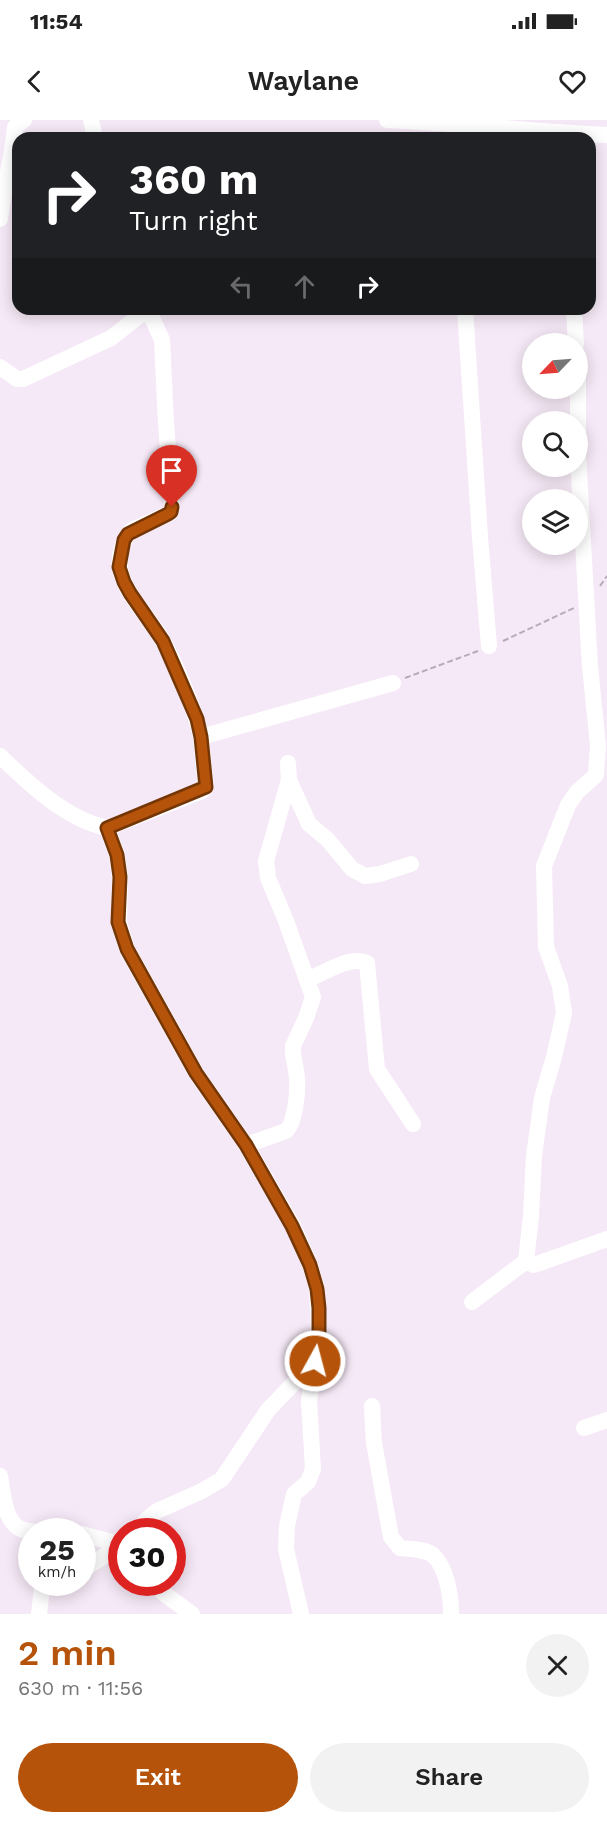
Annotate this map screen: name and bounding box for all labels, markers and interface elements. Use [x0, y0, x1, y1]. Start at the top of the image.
text: 11:54 [30, 9, 83, 34]
icon: back [18, 65, 51, 98]
text: Waylane [248, 65, 359, 97]
icon: heart [556, 65, 589, 98]
text: 360 m [129, 155, 258, 204]
icon: right [30, 156, 108, 234]
text: Turn right [129, 205, 258, 237]
icon: left [225, 270, 258, 303]
icon: ahead [288, 270, 321, 303]
icon: right [351, 270, 384, 303]
north arrow [522, 333, 588, 399]
map controls [522, 333, 588, 555]
button: search [522, 411, 588, 477]
pin [146, 445, 197, 507]
icon: arrive [155, 454, 188, 487]
button: layers [522, 489, 588, 555]
position arrow [283, 1329, 347, 1393]
speed limit sign: 30 [108, 1518, 186, 1596]
text: 25 [39, 1532, 75, 1567]
text: km/h [38, 1563, 76, 1581]
text: 2 min [18, 1632, 117, 1674]
button: close [526, 1634, 589, 1697]
text: 630 m · 11:56 [18, 1676, 143, 1700]
button: Exit [18, 1743, 298, 1812]
button: Share [310, 1743, 589, 1812]

